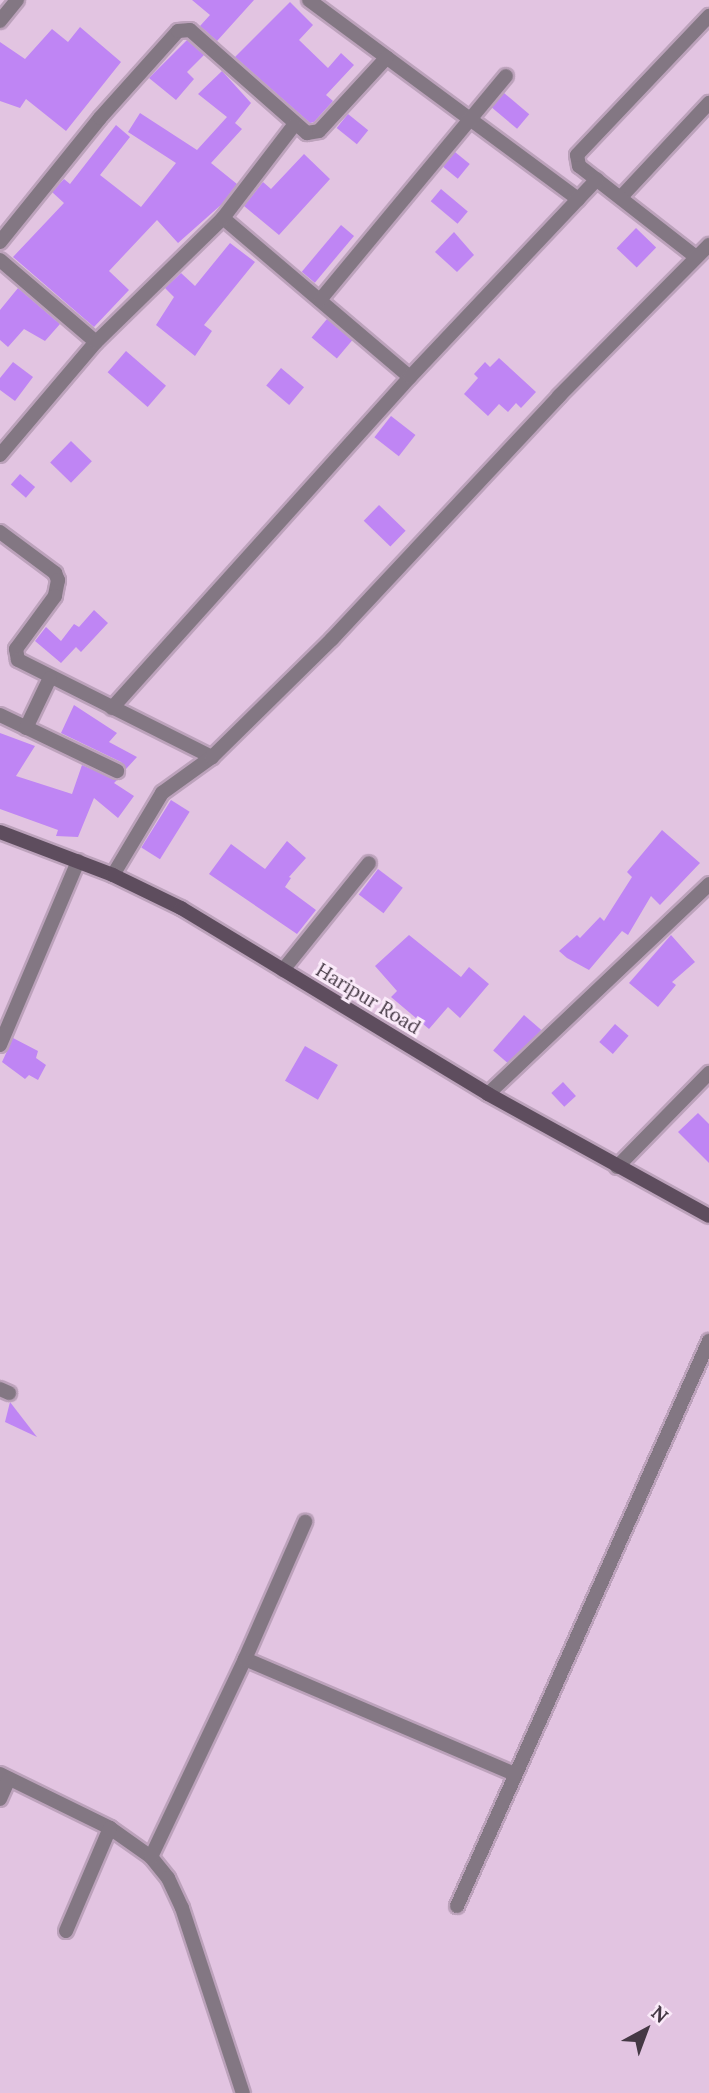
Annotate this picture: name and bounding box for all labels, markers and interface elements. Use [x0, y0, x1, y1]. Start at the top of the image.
street label: Haripur Road [312, 959, 424, 1039]
north arrow [611, 1995, 681, 2065]
text: N [646, 2000, 673, 2028]

